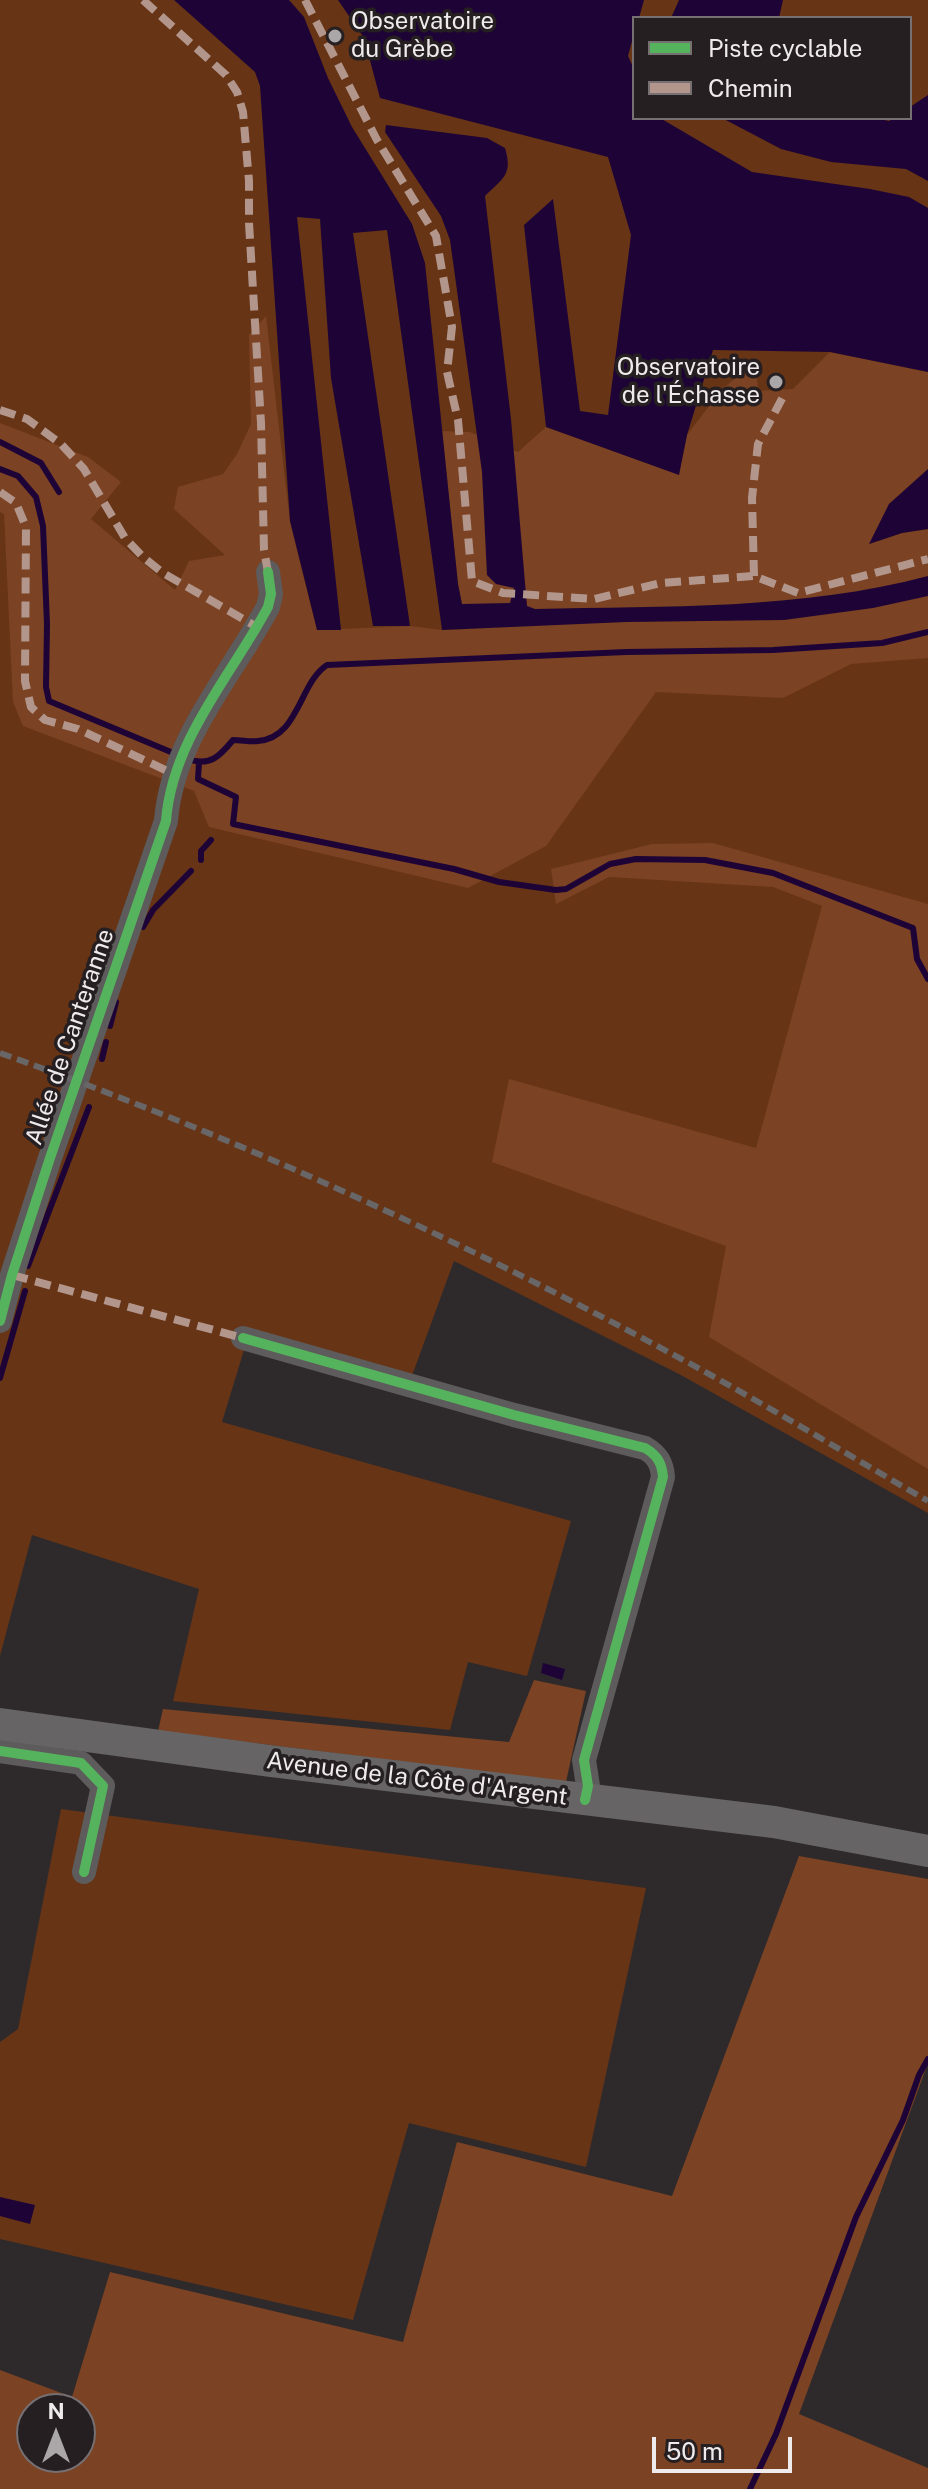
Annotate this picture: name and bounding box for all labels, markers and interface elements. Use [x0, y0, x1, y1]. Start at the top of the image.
place label: Observatoire du Grèbe [351, 8, 494, 64]
legend [632, 16, 912, 120]
marker: Observatoire du Grèbe [326, 27, 344, 45]
text: Piste cyclable [708, 34, 862, 62]
text: Chemin [708, 74, 793, 102]
place label: Observatoire de l'Échasse [617, 354, 760, 410]
marker: Observatoire de l'Échasse [767, 373, 785, 391]
street label: Allée de Canteranne [20, 925, 120, 1149]
street label: Avenue de la Côte d'Argent [265, 1746, 569, 1812]
north arrow [16, 2393, 96, 2473]
text: N [47, 2398, 65, 2424]
scale bar [656, 2421, 796, 2471]
text: 50 m [666, 2437, 723, 2465]

